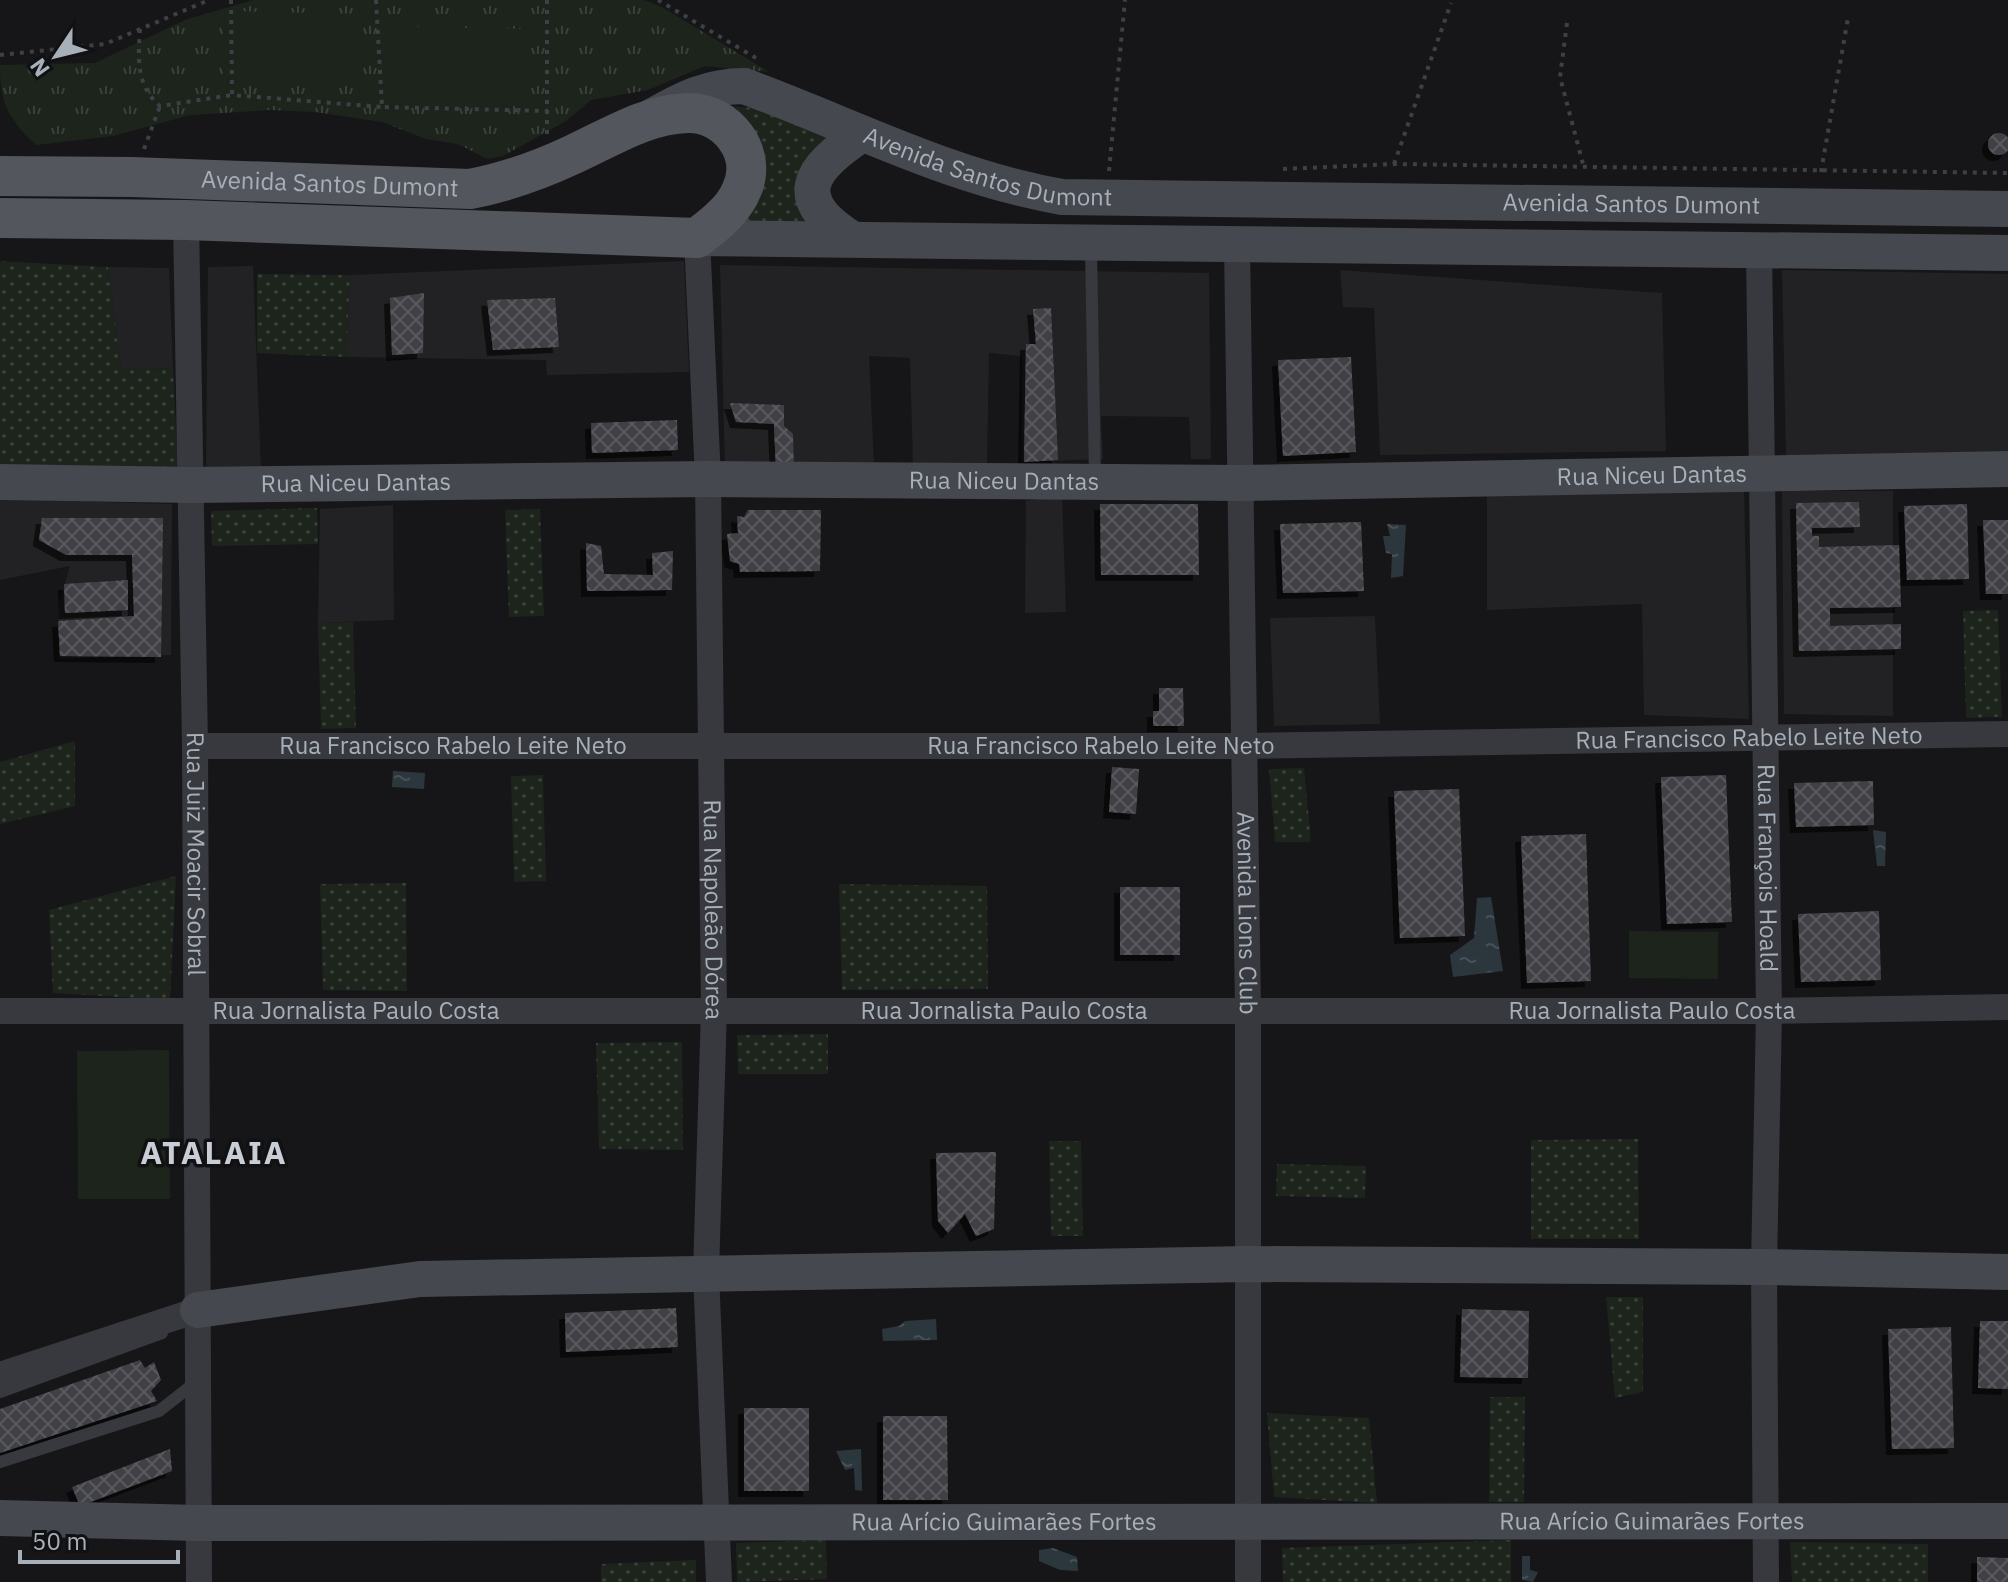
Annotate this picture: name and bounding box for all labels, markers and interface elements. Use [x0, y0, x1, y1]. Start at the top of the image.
north arrow [16, 16, 96, 96]
text: N [23, 53, 56, 83]
street label: Avenida Santos Dumont [859, 119, 1113, 213]
street label: Avenida Santos Dumont [201, 162, 459, 204]
street label: Avenida Santos Dumont [1502, 186, 1760, 221]
street label: Rua Niceu Dantas [1556, 457, 1747, 492]
street label: Rua Niceu Dantas [909, 464, 1099, 497]
street label: Rua Niceu Dantas [261, 465, 451, 499]
street label: Rua Francisco Rabelo Leite Neto [1575, 718, 1923, 756]
street label: Rua Francisco Rabelo Leite Neto [279, 729, 627, 761]
street label: Rua Francisco Rabelo Leite Neto [927, 729, 1275, 761]
street label: Rua Juiz Moacir Sobral [180, 732, 213, 976]
street label: Rua François Hoald [1751, 764, 1785, 972]
street label: Rua Napoleão Dórea [697, 799, 731, 1021]
street label: Avenida Lions Club [1230, 811, 1265, 1015]
street label: Rua Jornalista Paulo Costa [212, 994, 500, 1026]
street label: Rua Jornalista Paulo Costa [860, 994, 1148, 1026]
street label: Rua Jornalista Paulo Costa [1508, 994, 1796, 1026]
district label: ATALAIA [140, 1131, 288, 1173]
street label: Rua Arício Guimarães Fortes [1499, 1504, 1805, 1537]
street label: Rua Arício Guimarães Fortes [851, 1505, 1157, 1537]
scale bar [20, 1514, 178, 1564]
text: 50 m [32, 1525, 87, 1557]

